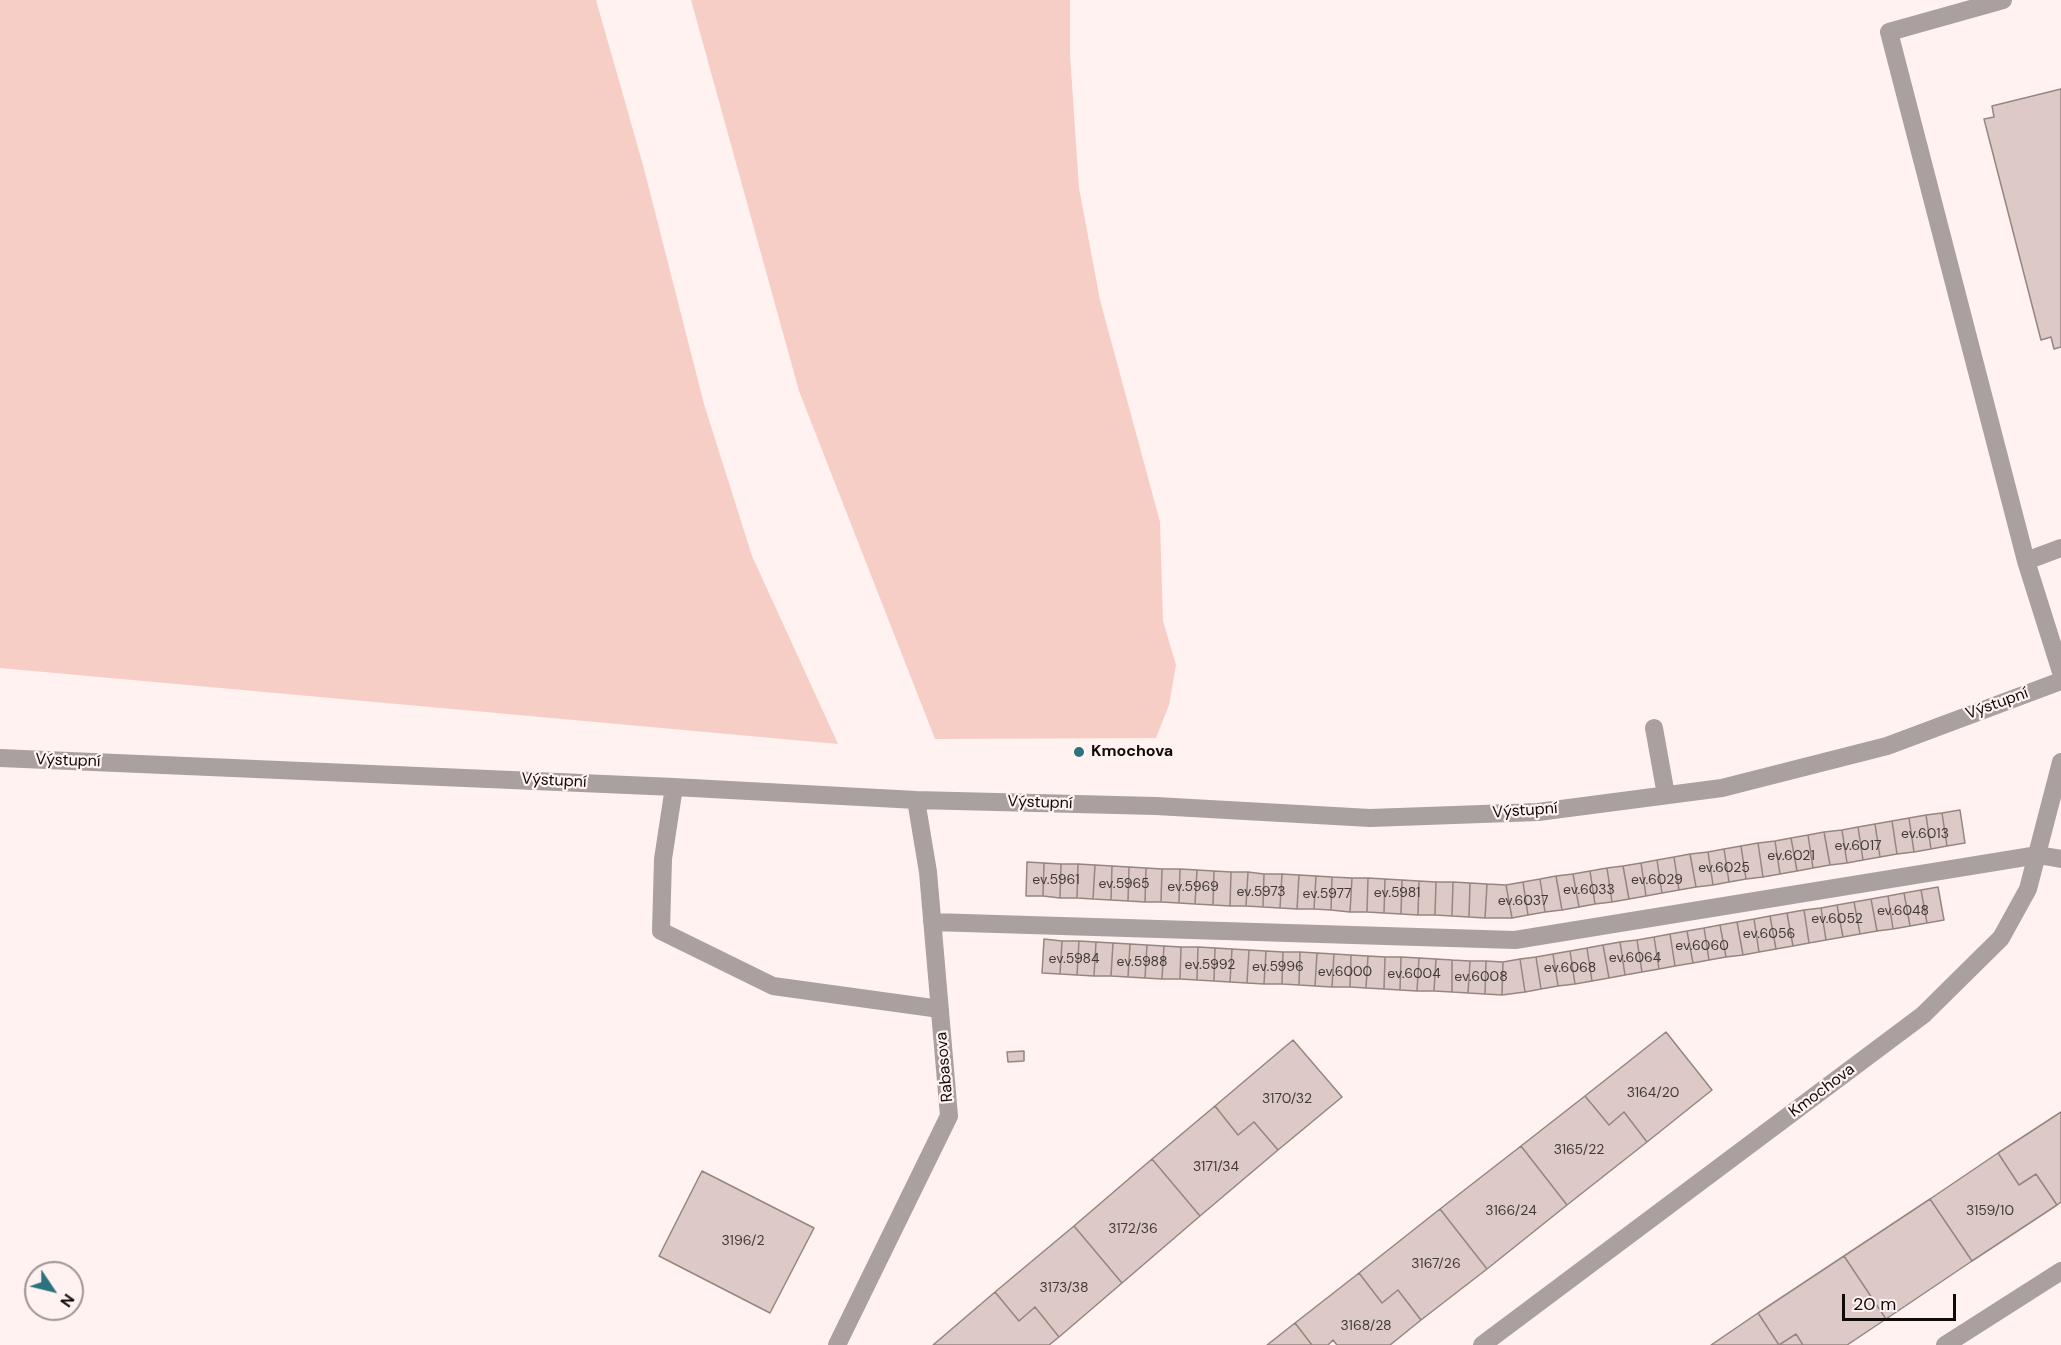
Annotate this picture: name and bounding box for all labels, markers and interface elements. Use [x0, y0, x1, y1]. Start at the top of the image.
street label: Výstupní [1963, 684, 2031, 724]
place label: Kmochova [1091, 742, 1173, 762]
marker: Kmochova [1072, 745, 1086, 759]
street label: Výstupní [35, 750, 101, 772]
street label: Výstupní [521, 770, 587, 792]
street label: Výstupní [1007, 792, 1073, 814]
street label: Výstupní [1492, 799, 1558, 823]
house number: ev.6013 [1901, 826, 1949, 842]
house number: ev.6017 [1834, 838, 1882, 854]
house number: ev.6021 [1767, 848, 1815, 864]
house number: ev.6025 [1698, 860, 1750, 876]
house number: ev.5961 [1032, 872, 1080, 888]
house number: ev.6029 [1631, 872, 1683, 888]
house number: ev.5965 [1098, 876, 1150, 892]
house number: ev.5969 [1167, 879, 1219, 895]
house number: ev.6033 [1563, 882, 1615, 898]
house number: ev.5973 [1236, 884, 1286, 900]
house number: ev.5981 [1374, 885, 1420, 901]
house number: ev.5977 [1303, 886, 1351, 902]
house number: ev.6037 [1498, 893, 1548, 909]
house number: ev.6048 [1877, 903, 1929, 919]
house number: ev.6052 [1811, 911, 1863, 927]
house number: ev.6056 [1743, 926, 1795, 942]
house number: ev.6060 [1675, 938, 1729, 954]
house number: ev.6064 [1609, 950, 1661, 966]
house number: ev.5984 [1049, 951, 1099, 967]
house number: ev.5988 [1117, 954, 1167, 970]
house number: ev.5992 [1185, 957, 1235, 973]
house number: ev.5996 [1252, 959, 1304, 975]
house number: ev.6068 [1544, 960, 1596, 976]
house number: ev.6000 [1318, 964, 1372, 980]
house number: ev.6004 [1387, 966, 1441, 982]
house number: ev.6008 [1454, 969, 1508, 985]
street label: Rabasova [932, 1031, 958, 1103]
street label: Kmochova [1785, 1060, 1859, 1122]
house number: 3164/20 [1627, 1085, 1679, 1101]
house number: 3170/32 [1262, 1091, 1312, 1107]
house number: 3165/22 [1554, 1142, 1604, 1158]
house number: 3171/34 [1193, 1159, 1239, 1175]
house number: 3166/24 [1485, 1203, 1537, 1219]
house number: 3159/10 [1966, 1203, 2014, 1219]
house number: 3172/36 [1108, 1221, 1158, 1237]
house number: 3196/2 [722, 1233, 764, 1249]
house number: 3167/26 [1411, 1256, 1461, 1272]
north arrow [24, 1261, 84, 1321]
house number: 3173/38 [1040, 1280, 1088, 1296]
scale bar [1845, 1282, 1959, 1320]
text: N [56, 1290, 79, 1311]
text: 20 m [1853, 1292, 1896, 1316]
house number: 3168/28 [1340, 1318, 1392, 1334]

